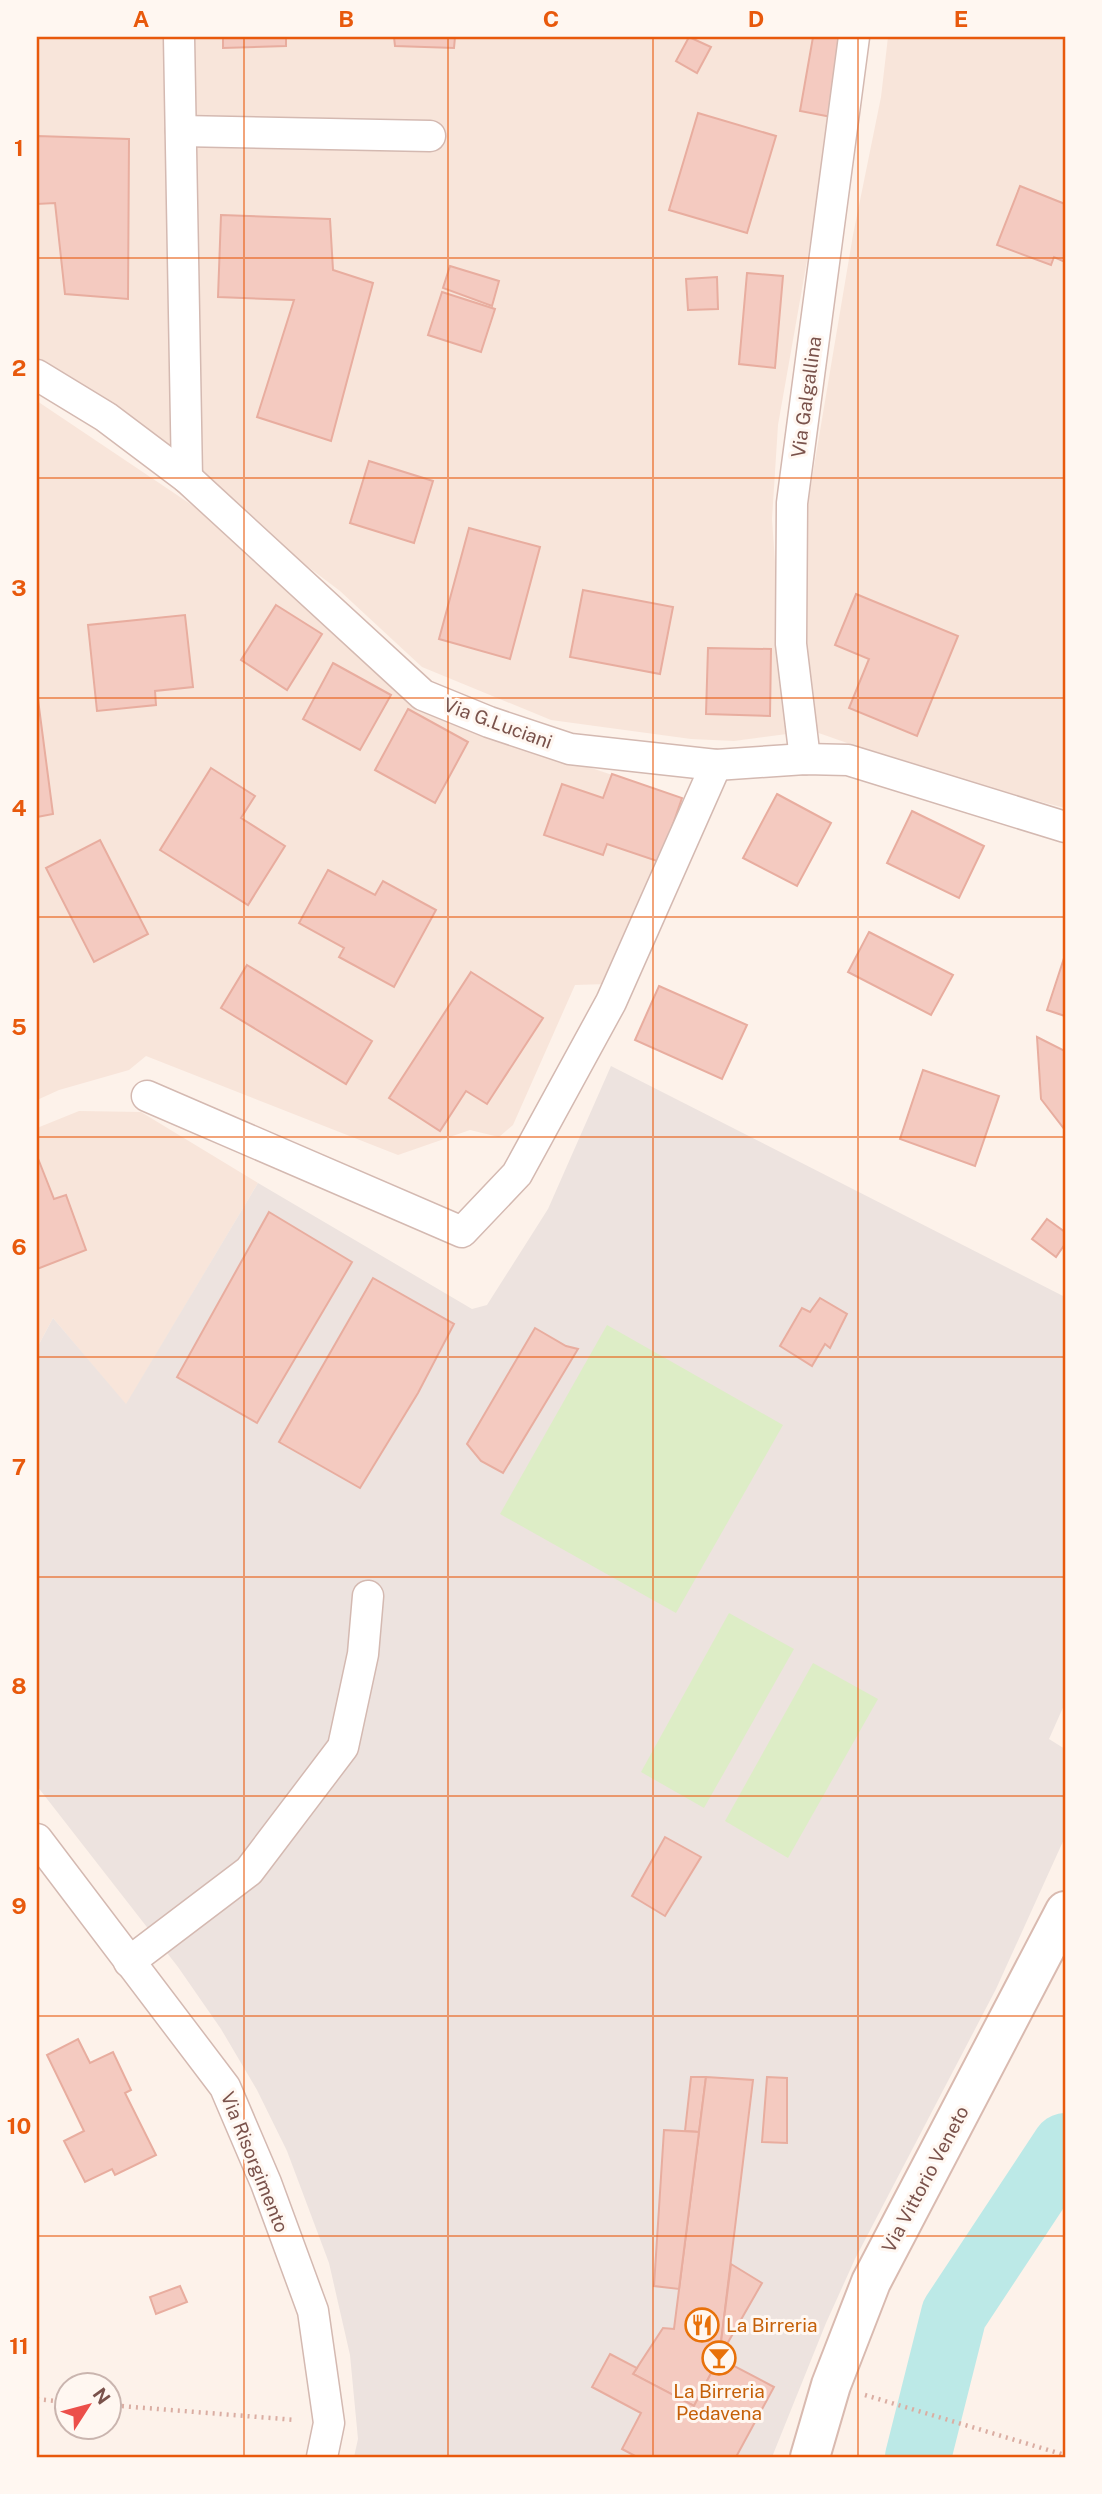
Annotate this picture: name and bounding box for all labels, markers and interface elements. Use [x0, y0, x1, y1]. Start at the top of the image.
text: A [133, 5, 150, 32]
text: B [338, 5, 354, 32]
text: C [543, 5, 559, 32]
text: D [748, 5, 764, 32]
text: E [954, 5, 968, 32]
text: 1 [14, 134, 24, 161]
street label: Via Galgallina [787, 335, 825, 459]
text: 2 [12, 354, 26, 381]
text: 3 [11, 574, 27, 601]
street label: Via G.Luciani [441, 693, 555, 753]
text: 4 [11, 794, 27, 821]
text: 5 [11, 1013, 27, 1040]
text: 6 [11, 1233, 27, 1260]
text: 7 [12, 1453, 26, 1480]
text: 8 [11, 1672, 27, 1699]
text: 9 [11, 1892, 27, 1919]
street label: Via Risorgimento [217, 2088, 293, 2236]
street label: Via Vittorio Veneto [877, 2102, 973, 2256]
text: 10 [7, 2112, 31, 2139]
restaurant icon: La Birreria [683, 2306, 721, 2344]
place label: La Birreria [726, 2314, 817, 2336]
text: 11 [9, 2332, 29, 2359]
bar icon: La Birreria Pedavena [700, 2339, 738, 2377]
north arrow [52, 2372, 122, 2442]
place label: La Birreria Pedavena [673, 2380, 765, 2424]
text: N [88, 2384, 115, 2408]

